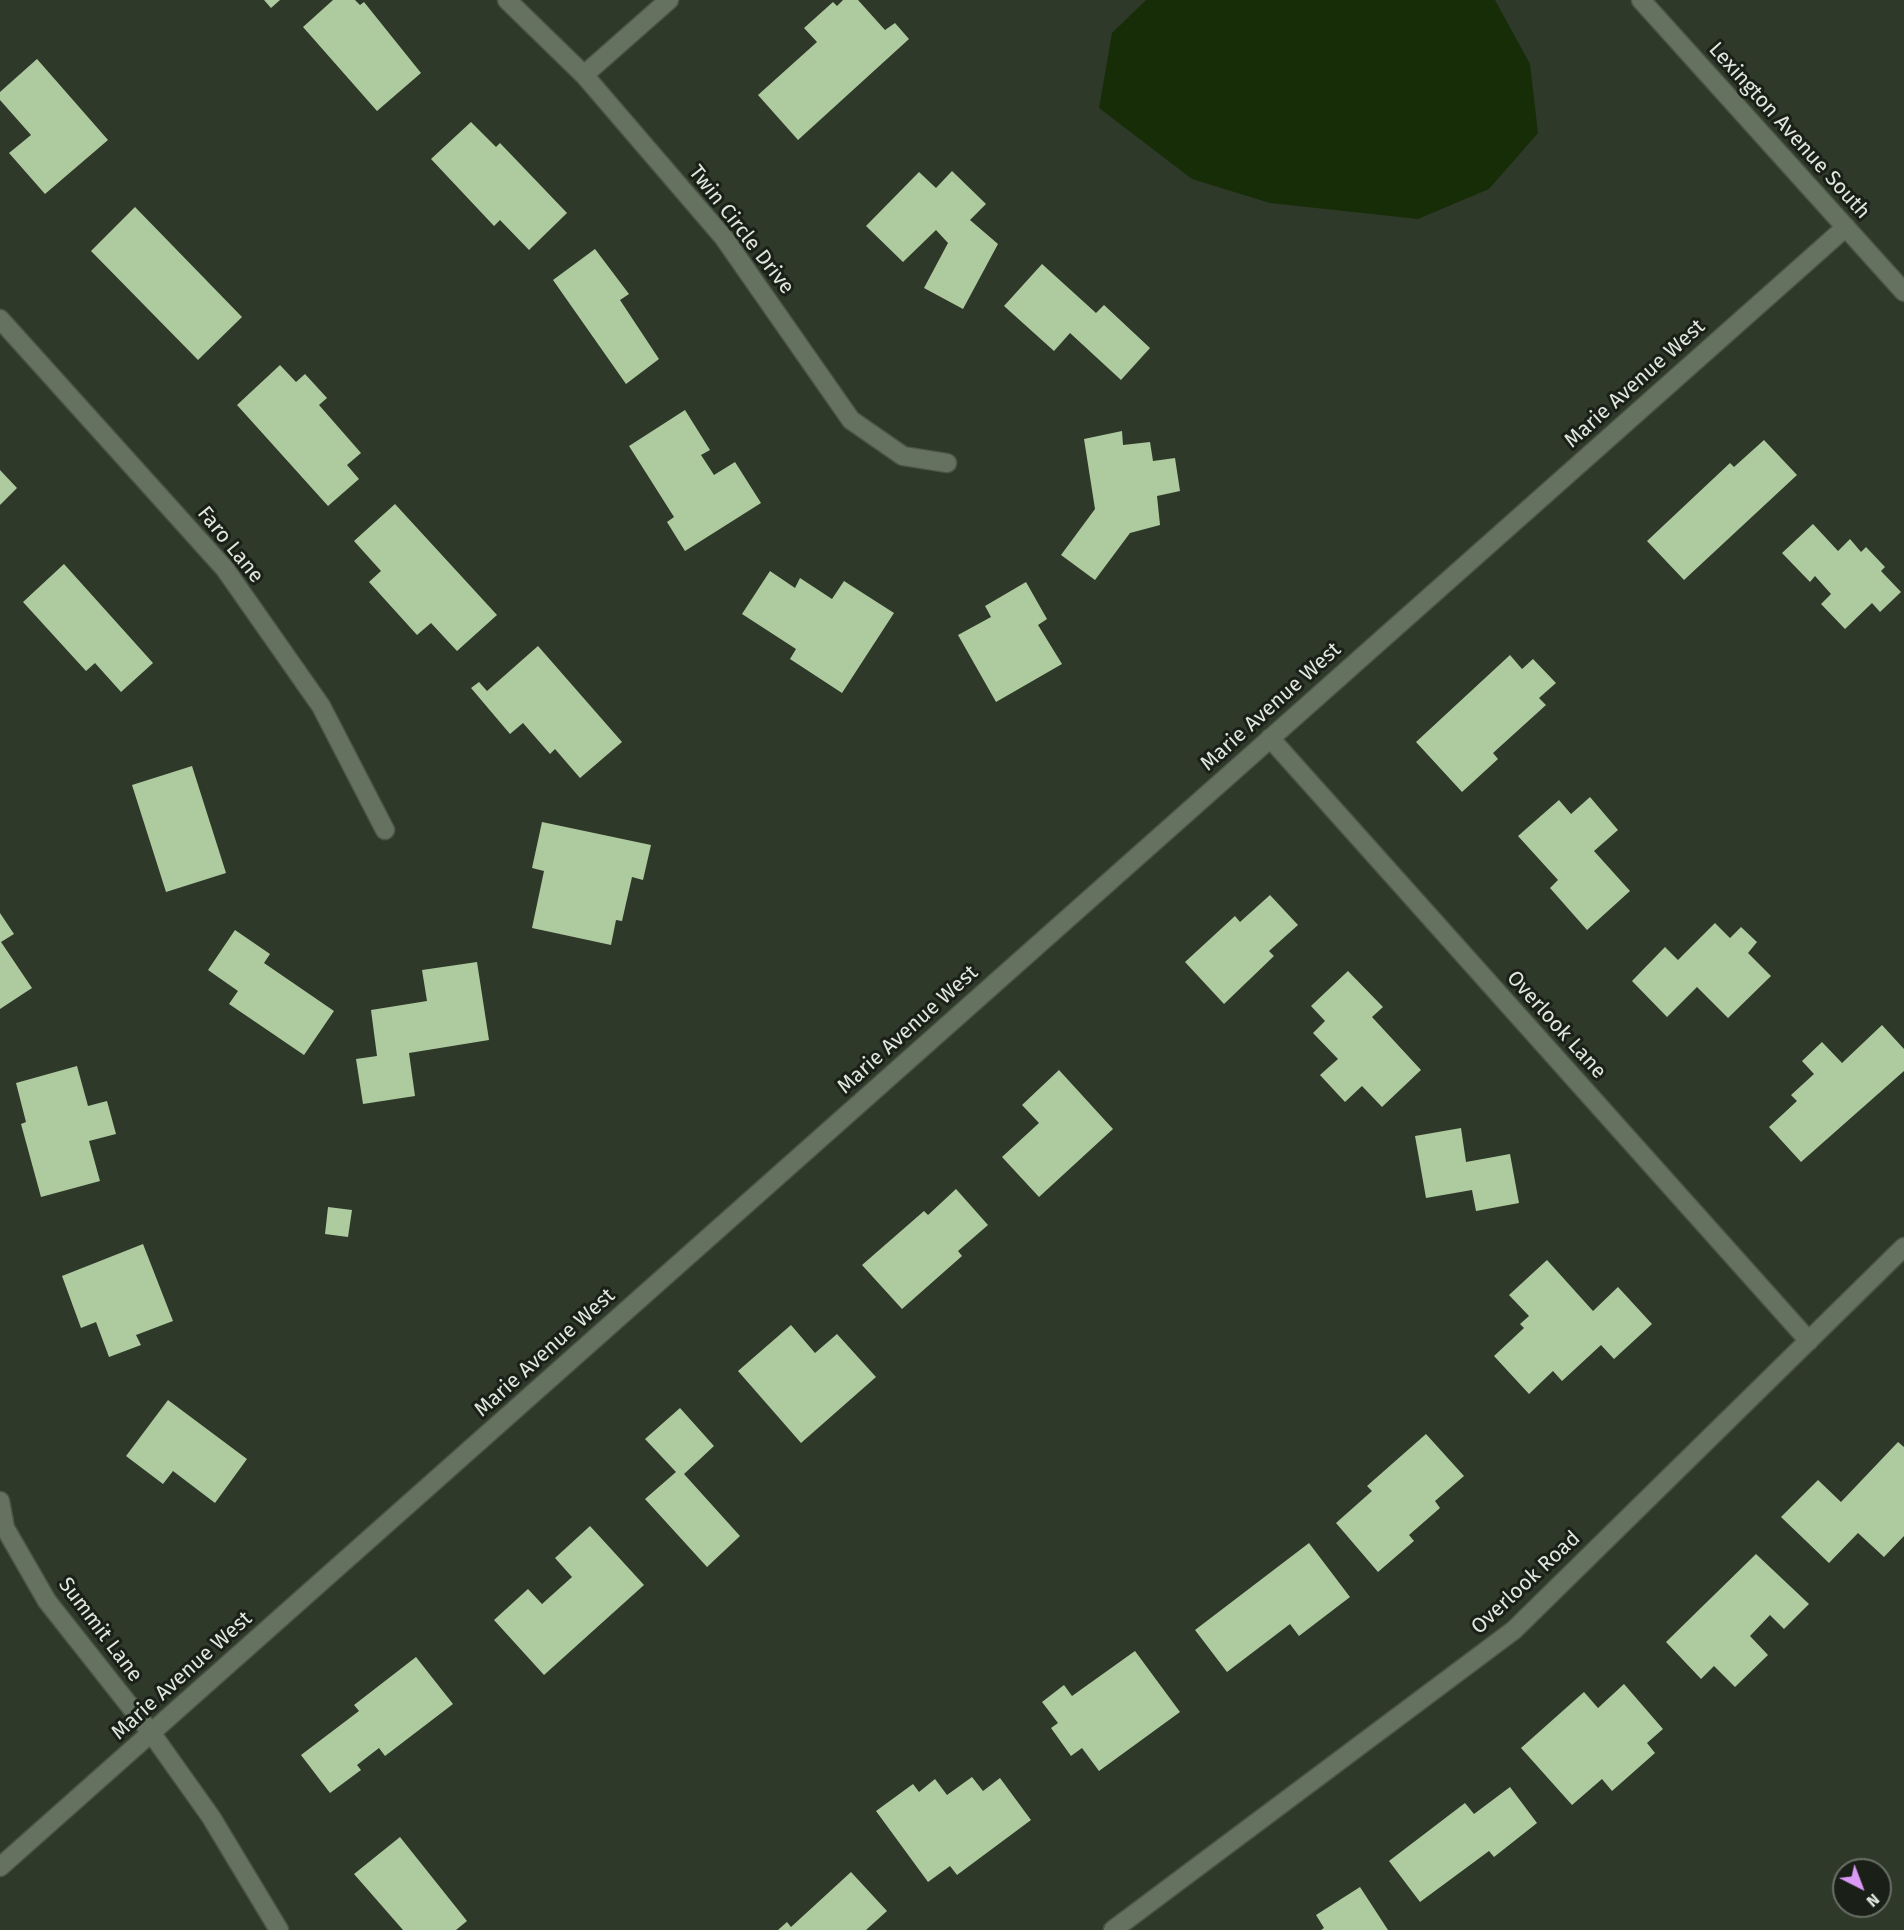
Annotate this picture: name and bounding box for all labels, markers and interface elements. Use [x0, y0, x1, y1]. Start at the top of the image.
street label: Lexington Avenue South [1703, 37, 1875, 225]
street label: Twin Circle Drive [683, 161, 799, 299]
street label: Marie Avenue West [1560, 314, 1710, 454]
street label: Faro Lane [192, 502, 268, 588]
street label: Marie Avenue West [1196, 637, 1346, 777]
street label: Marie Avenue West [833, 960, 983, 1100]
street label: Overlook Lane [1501, 966, 1611, 1084]
street label: Marie Avenue West [470, 1283, 620, 1423]
street label: Overlook Road [1466, 1526, 1586, 1640]
street label: Summit Lane [53, 1573, 147, 1687]
street label: Marie Avenue West [107, 1606, 257, 1746]
north arrow [1832, 1858, 1892, 1918]
text: N [1863, 1890, 1883, 1911]

